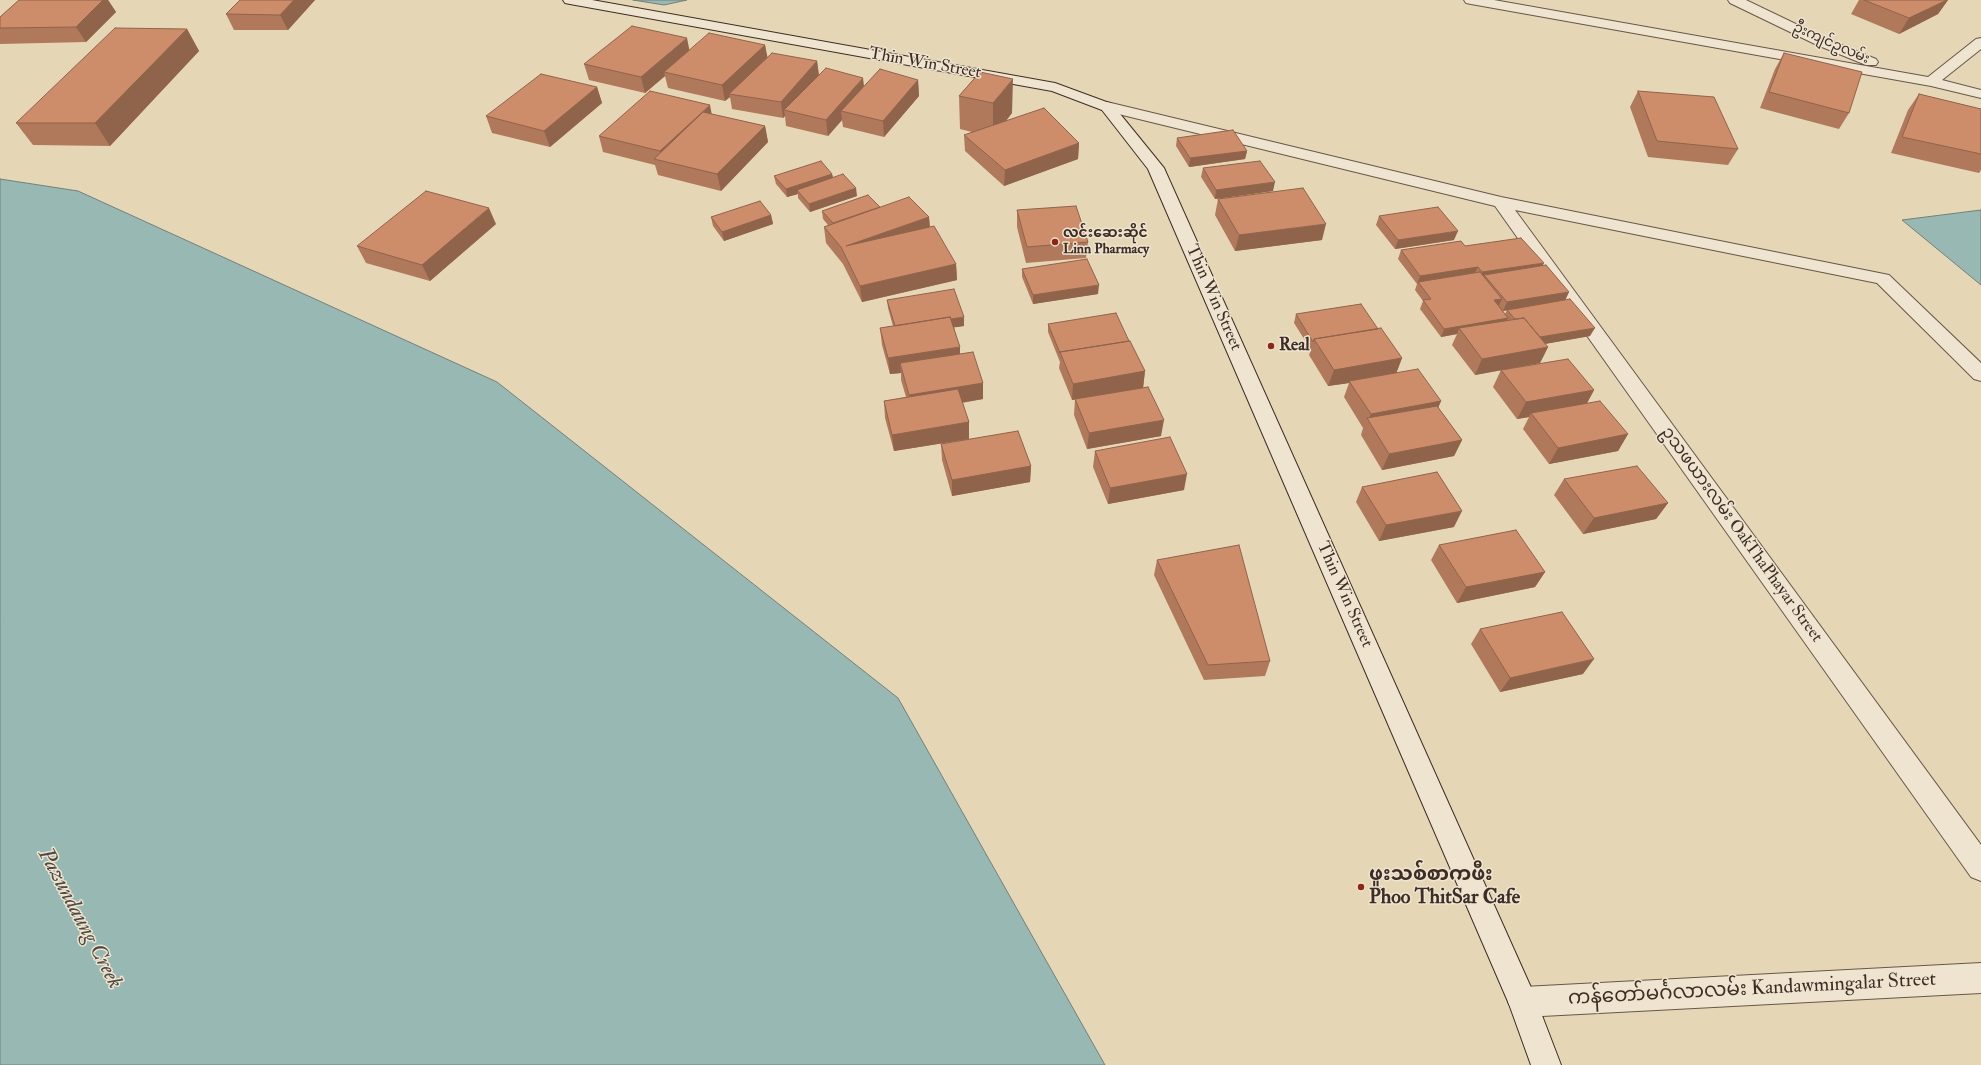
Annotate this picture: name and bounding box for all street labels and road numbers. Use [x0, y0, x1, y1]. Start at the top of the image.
street label: ဦးကျင်ဥလမ်း [1790, 20, 1872, 68]
street label: Thin Win Street [867, 44, 983, 84]
street label: Thin Win Street [1181, 242, 1245, 354]
street label: ဥသဖယားလမ်း OakThaPhayar Street [1656, 423, 1826, 647]
street label: Thin Win Street [1312, 539, 1376, 651]
street label: ကန်တော်မင်္ဂလာလမ်း Kandawmingalar Street [1567, 968, 1937, 1012]

